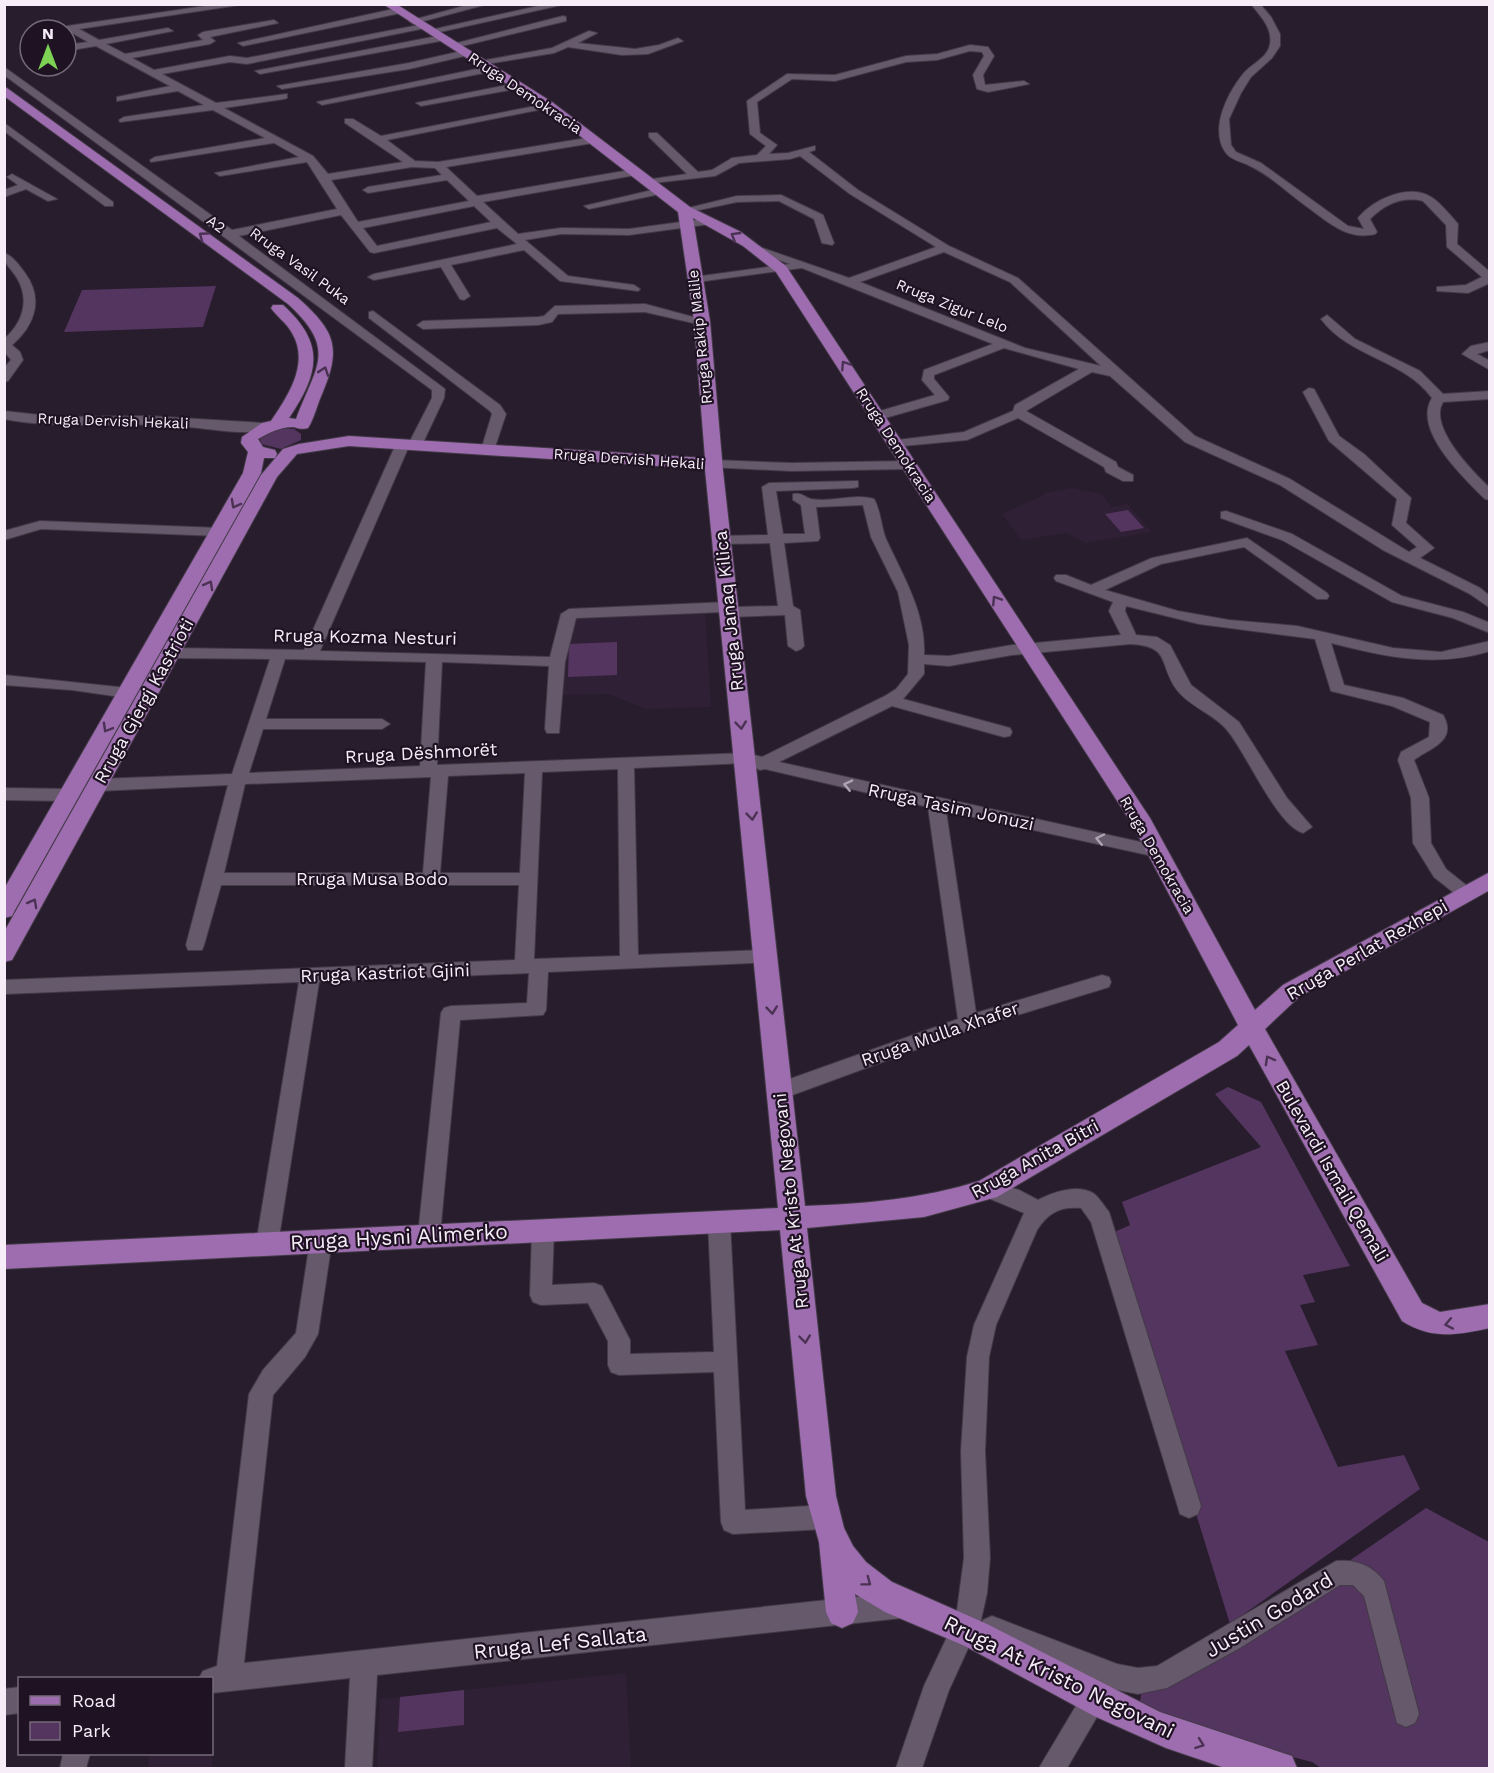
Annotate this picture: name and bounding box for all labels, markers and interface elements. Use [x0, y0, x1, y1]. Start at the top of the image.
north arrow [18, 18, 78, 78]
text: N [42, 24, 54, 43]
street label: Rruga Demokracia [465, 48, 586, 138]
street label: A2 [203, 211, 229, 237]
street label: Rruga Vasil Puka [246, 224, 354, 309]
one-way arrow [198, 232, 209, 243]
one-way arrow [731, 232, 741, 244]
street label: Rruga Rakip Malile [684, 269, 716, 405]
street label: Rruga Zigur Lelo [893, 275, 1011, 337]
one-way arrow [841, 361, 852, 372]
one-way arrow [316, 366, 329, 377]
street label: Rruga Demokracia [852, 384, 940, 506]
street label: Rruga Dervish Hekali [37, 409, 189, 433]
street label: Rruga Dervish Hekali [553, 445, 705, 473]
one-way arrow [231, 498, 242, 508]
street label: Rruga Janaq Kilica [710, 530, 747, 692]
one-way arrow [202, 581, 213, 592]
one-way arrow [993, 595, 1004, 606]
street label: Rruga Gjergj Kastrioti [89, 615, 198, 787]
street label: Rruga Kozma Nesturi [273, 624, 457, 649]
one-way arrow [735, 721, 747, 730]
one-way arrow [103, 722, 115, 733]
street label: Rruga Dëshmorët [344, 738, 498, 767]
one-way arrow [843, 779, 853, 792]
street label: Rruga Tasim Jonuzi [866, 779, 1036, 834]
street label: Rruga Demokracia [1116, 793, 1198, 918]
one-way arrow [745, 812, 758, 821]
one-way arrow [1095, 833, 1105, 846]
street label: Rruga Musa Bodo [296, 868, 448, 889]
street label: Rruga Perlat Rexhepi [1283, 895, 1451, 1004]
one-way arrow [26, 899, 37, 909]
street label: Rruga Kastriot Gjini [300, 959, 470, 986]
street label: Rruga Mulla Xhafer [858, 997, 1021, 1070]
one-way arrow [765, 1006, 778, 1015]
one-way arrow [1265, 1056, 1276, 1067]
street label: Bulevardi Ismail Qemali [1272, 1076, 1393, 1265]
street label: Rruga At Kristo Negovani [769, 1092, 812, 1310]
street label: Rruga Anita Bitri [967, 1115, 1102, 1202]
street label: Rruga Hysni Alimerko [290, 1218, 508, 1255]
one-way arrow [1444, 1317, 1454, 1330]
one-way arrow [798, 1335, 811, 1344]
street label: Justin Godard [1200, 1567, 1337, 1663]
one-way arrow [860, 1575, 871, 1586]
street label: Rruga At Kristo Negovani [940, 1610, 1178, 1743]
street label: Rruga Lef Sallata [472, 1621, 648, 1664]
legend [18, 1677, 213, 1755]
text: Road [72, 1690, 116, 1711]
text: Park [72, 1720, 111, 1741]
one-way arrow [1194, 1736, 1205, 1749]

